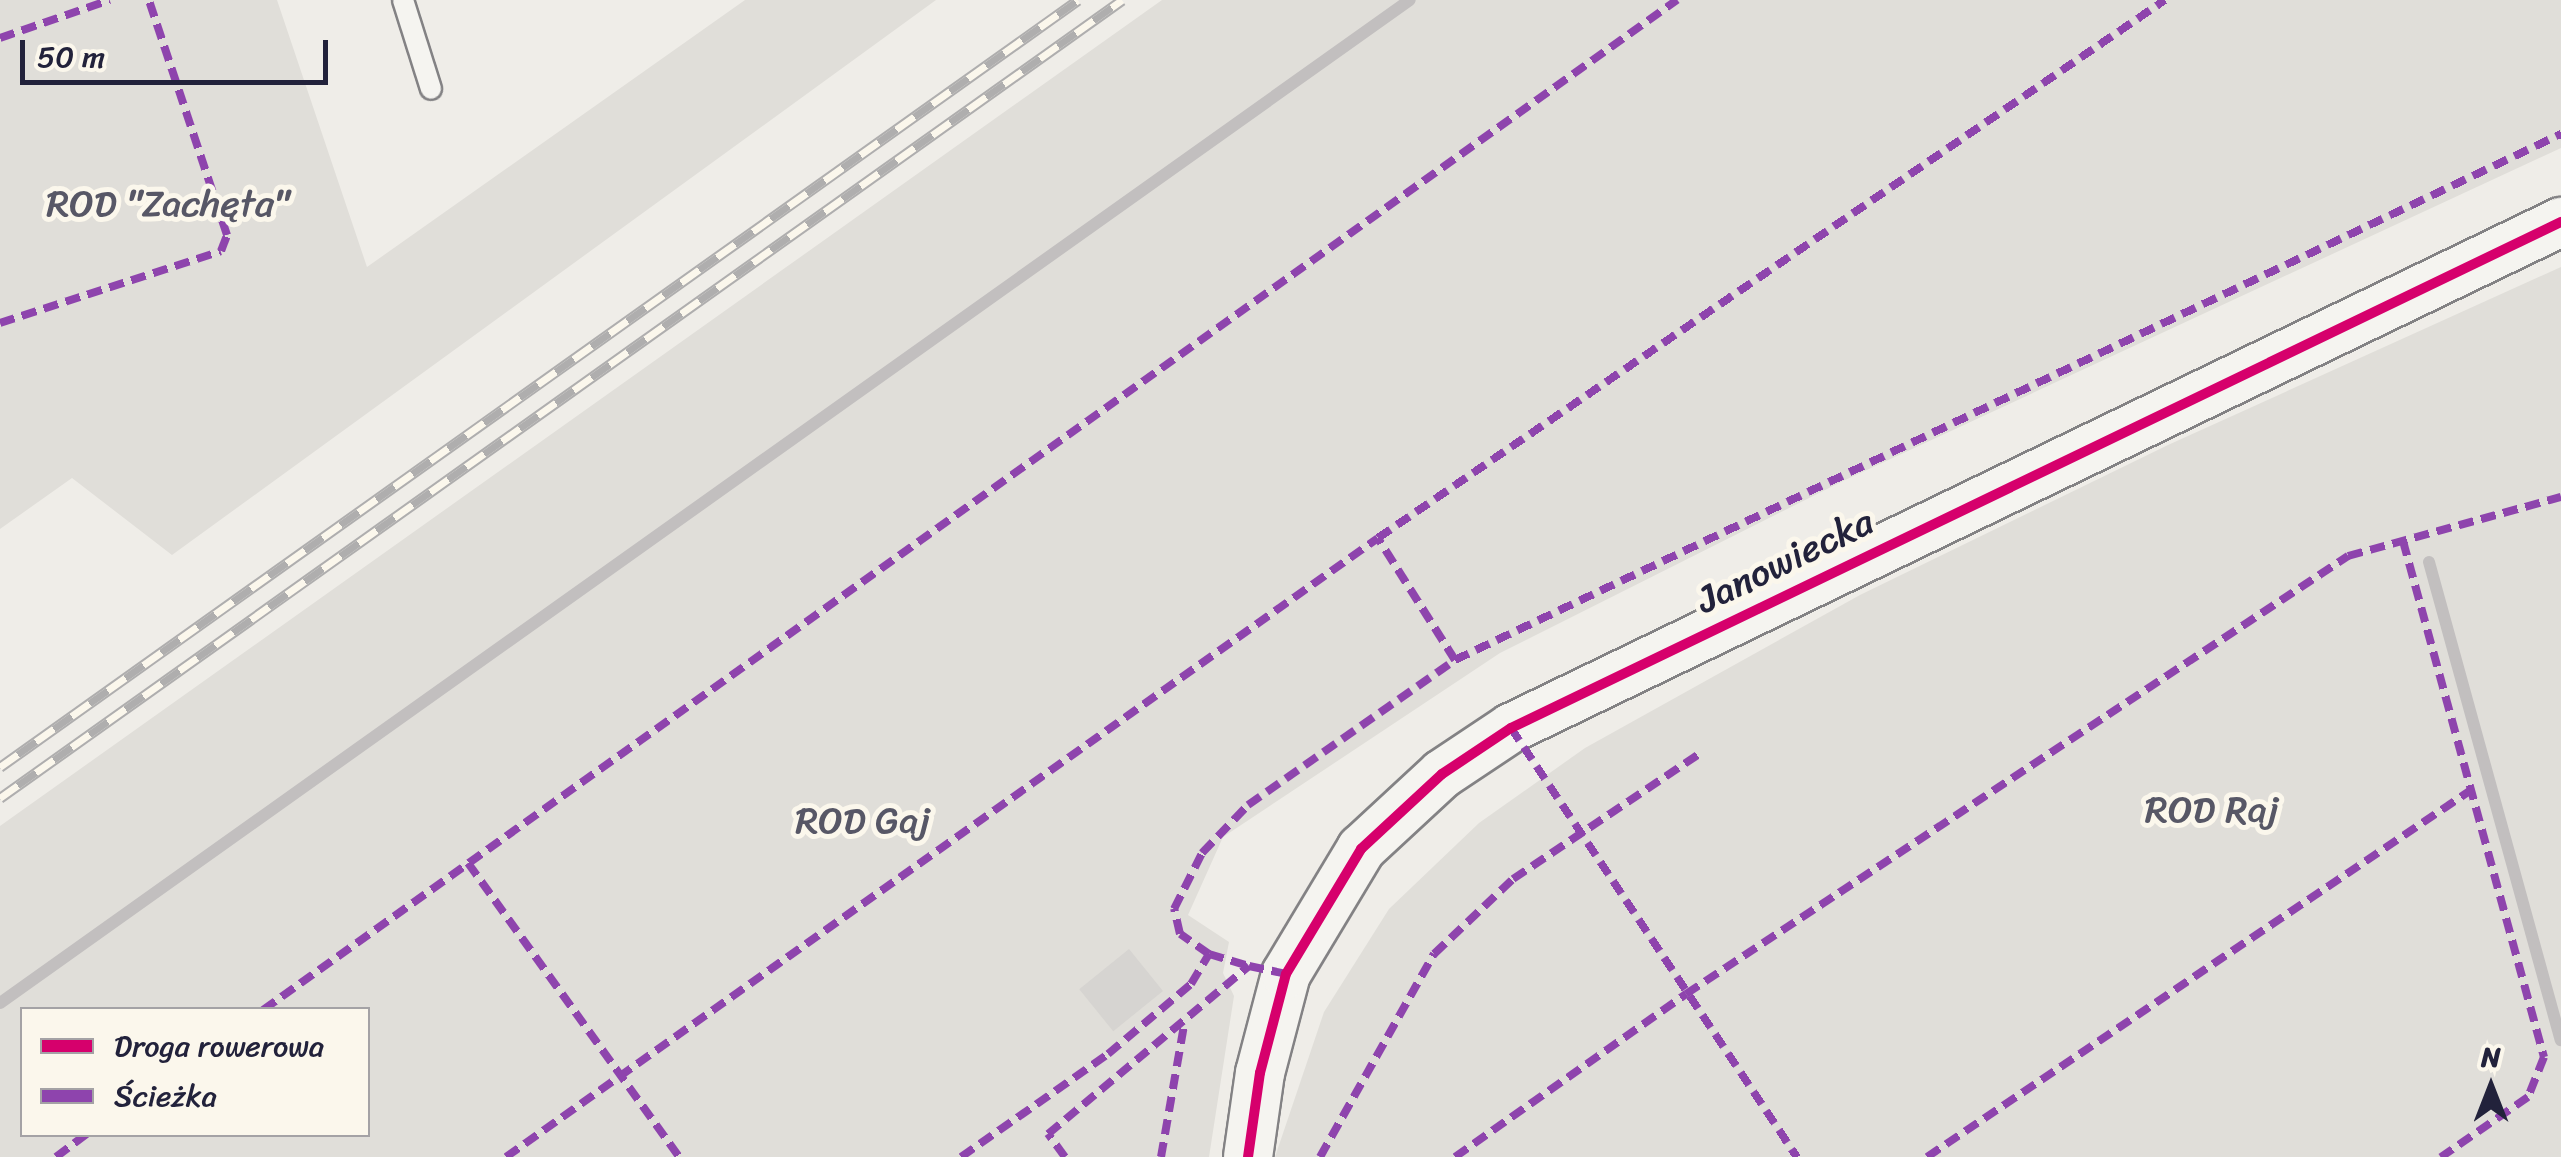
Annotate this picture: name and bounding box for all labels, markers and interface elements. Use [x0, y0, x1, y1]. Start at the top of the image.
scale bar [25, 20, 332, 82]
text: 50 m [37, 30, 105, 84]
park label: ROD "Zachęta" [46, 181, 290, 227]
street label: Janowiecka [1689, 499, 1881, 623]
park label: ROD Raj [2145, 787, 2279, 833]
park label: ROD Gaj [795, 798, 931, 844]
legend [20, 1007, 370, 1137]
text: Droga rowerowa [114, 1019, 324, 1073]
text: N [2481, 1032, 2501, 1081]
north arrow [2441, 1037, 2541, 1137]
text: Ścieżka [114, 1069, 217, 1123]

